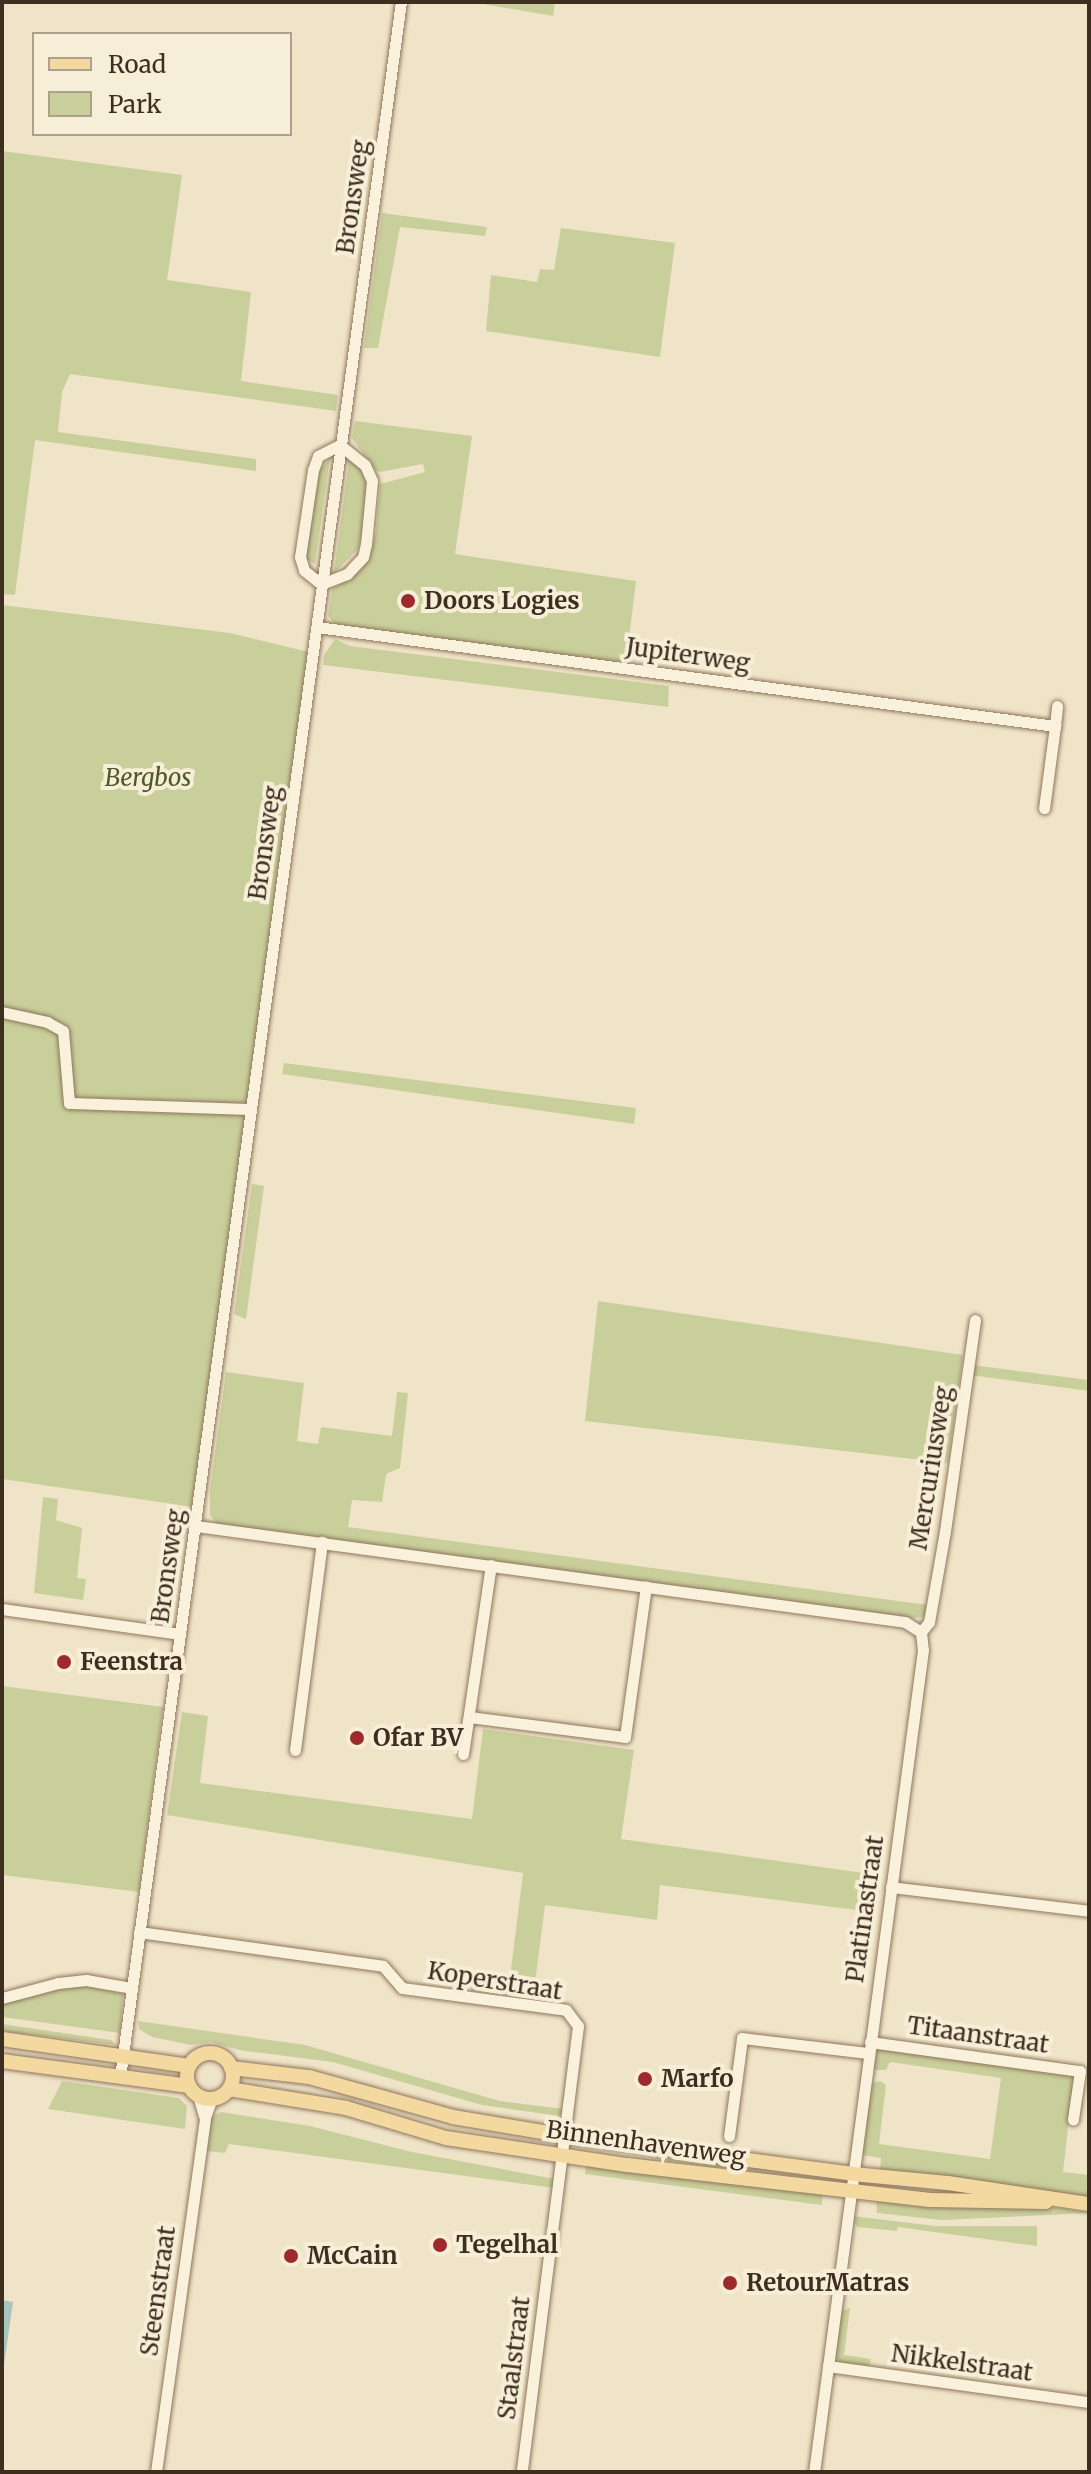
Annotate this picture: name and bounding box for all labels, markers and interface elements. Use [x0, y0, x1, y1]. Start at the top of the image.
legend [32, 32, 292, 136]
text: Road [108, 49, 166, 80]
text: Park [108, 89, 161, 120]
street label: Bronsweg [331, 138, 375, 256]
place label: Doors Logies [424, 587, 580, 615]
marker: Doors Logies [399, 592, 417, 610]
street label: Jupiterweg [624, 632, 752, 678]
park label: Bergbos [105, 764, 191, 792]
street label: Bronsweg [243, 784, 287, 902]
street label: Mercuriusweg [904, 1384, 958, 1552]
street label: Bronsweg [146, 1507, 190, 1625]
place label: Feenstra [80, 1648, 183, 1676]
marker: Feenstra [55, 1653, 73, 1671]
place label: Ofar BV [373, 1724, 463, 1752]
marker: Ofar BV [348, 1729, 366, 1747]
street label: Platinastraat [840, 1834, 890, 1984]
street label: Koperstraat [426, 1956, 564, 2006]
street label: Titaanstraat [905, 2011, 1051, 2059]
place label: Marfo [661, 2065, 733, 2093]
marker: Marfo [636, 2070, 654, 2088]
street label: Binnenhavenweg [544, 2115, 748, 2171]
street label: Steenstraat [135, 2224, 181, 2358]
place label: Tegelhal [456, 2231, 558, 2259]
marker: Tegelhal [431, 2236, 449, 2254]
place label: McCain [307, 2242, 398, 2270]
marker: McCain [282, 2247, 300, 2265]
place label: RetourMatras [746, 2269, 909, 2297]
marker: RetourMatras [721, 2274, 739, 2292]
street label: Staalstraat [492, 2295, 536, 2421]
street label: Nikkelstraat [889, 2339, 1035, 2387]

